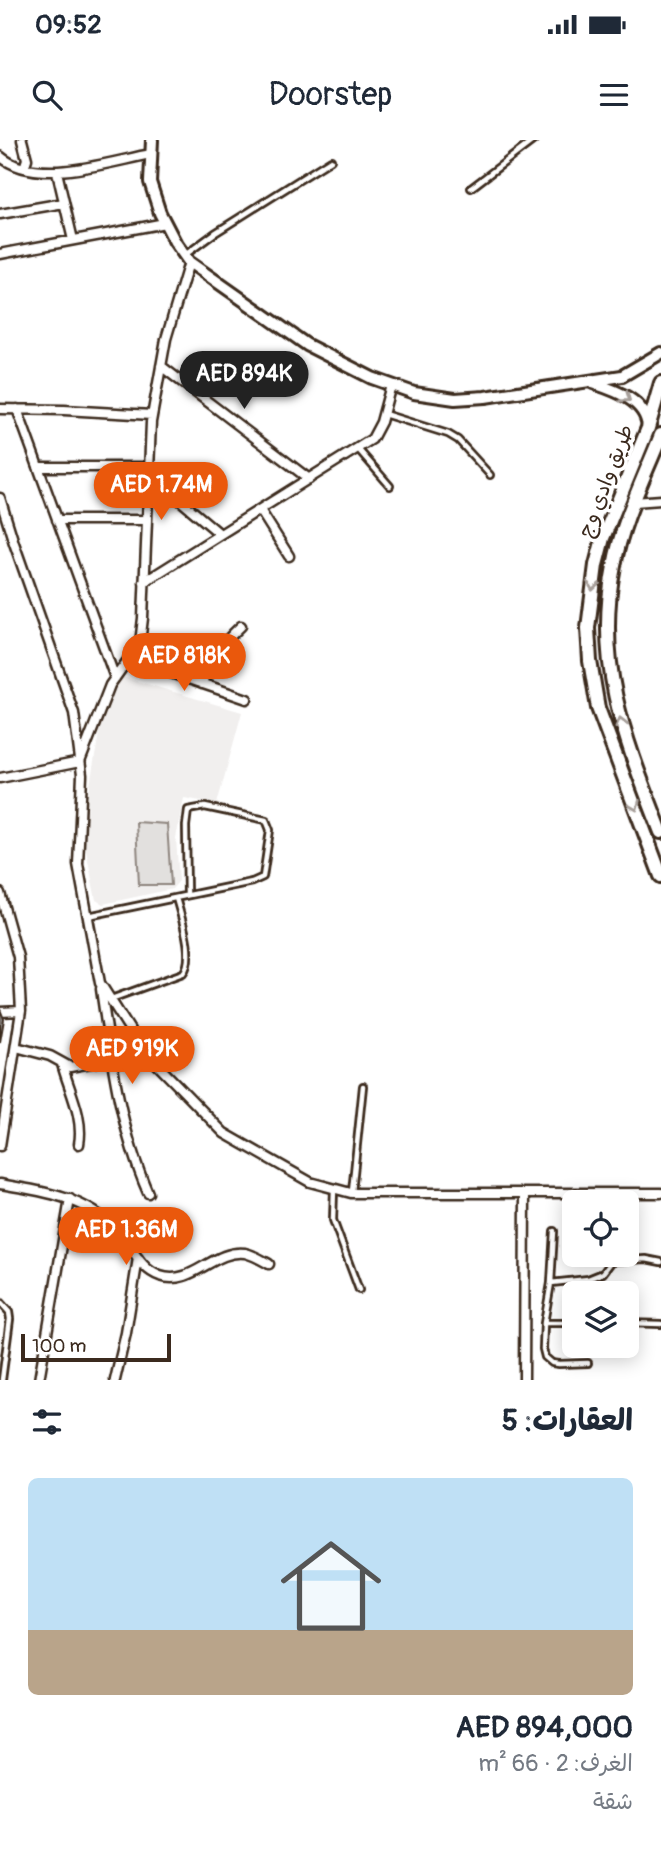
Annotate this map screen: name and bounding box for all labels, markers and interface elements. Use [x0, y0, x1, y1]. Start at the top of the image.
text: 09:52 [35, 9, 102, 41]
text: Doorstep [269, 75, 392, 115]
icon: search [28, 76, 66, 114]
icon: menu [595, 76, 633, 114]
pin: AED 894K [172, 352, 316, 411]
text: AED 894K [196, 359, 292, 388]
one-way arrow [618, 390, 631, 402]
street label: طريق وادي وج [572, 421, 641, 542]
pin: AED 1.74M [81, 462, 241, 522]
text: AED 1.74M [110, 470, 212, 499]
one-way arrow [586, 580, 601, 592]
pin: AED 818K [112, 634, 256, 693]
text: AED 818K [138, 641, 230, 670]
one-way arrow [615, 716, 629, 728]
one-way arrow [626, 799, 640, 811]
pin: AED 919K [60, 1026, 204, 1086]
text: AED 919K [86, 1034, 178, 1063]
map controls [562, 1190, 639, 1358]
button: locate [562, 1190, 639, 1267]
pin: AED 1.36M [46, 1208, 206, 1267]
text: AED 1.36M [74, 1215, 178, 1244]
button: layers [562, 1281, 639, 1358]
scale bar [21, 1331, 172, 1363]
text: 100 m [32, 1334, 86, 1358]
text: العقارات: 5 [502, 1402, 633, 1439]
icon: filters [28, 1403, 66, 1441]
icon: home [268, 1523, 394, 1649]
text: AED 894,000 [456, 1709, 633, 1746]
text: الغرف: 2 · 66 m² [478, 1749, 633, 1778]
text: شقة [593, 1787, 633, 1816]

